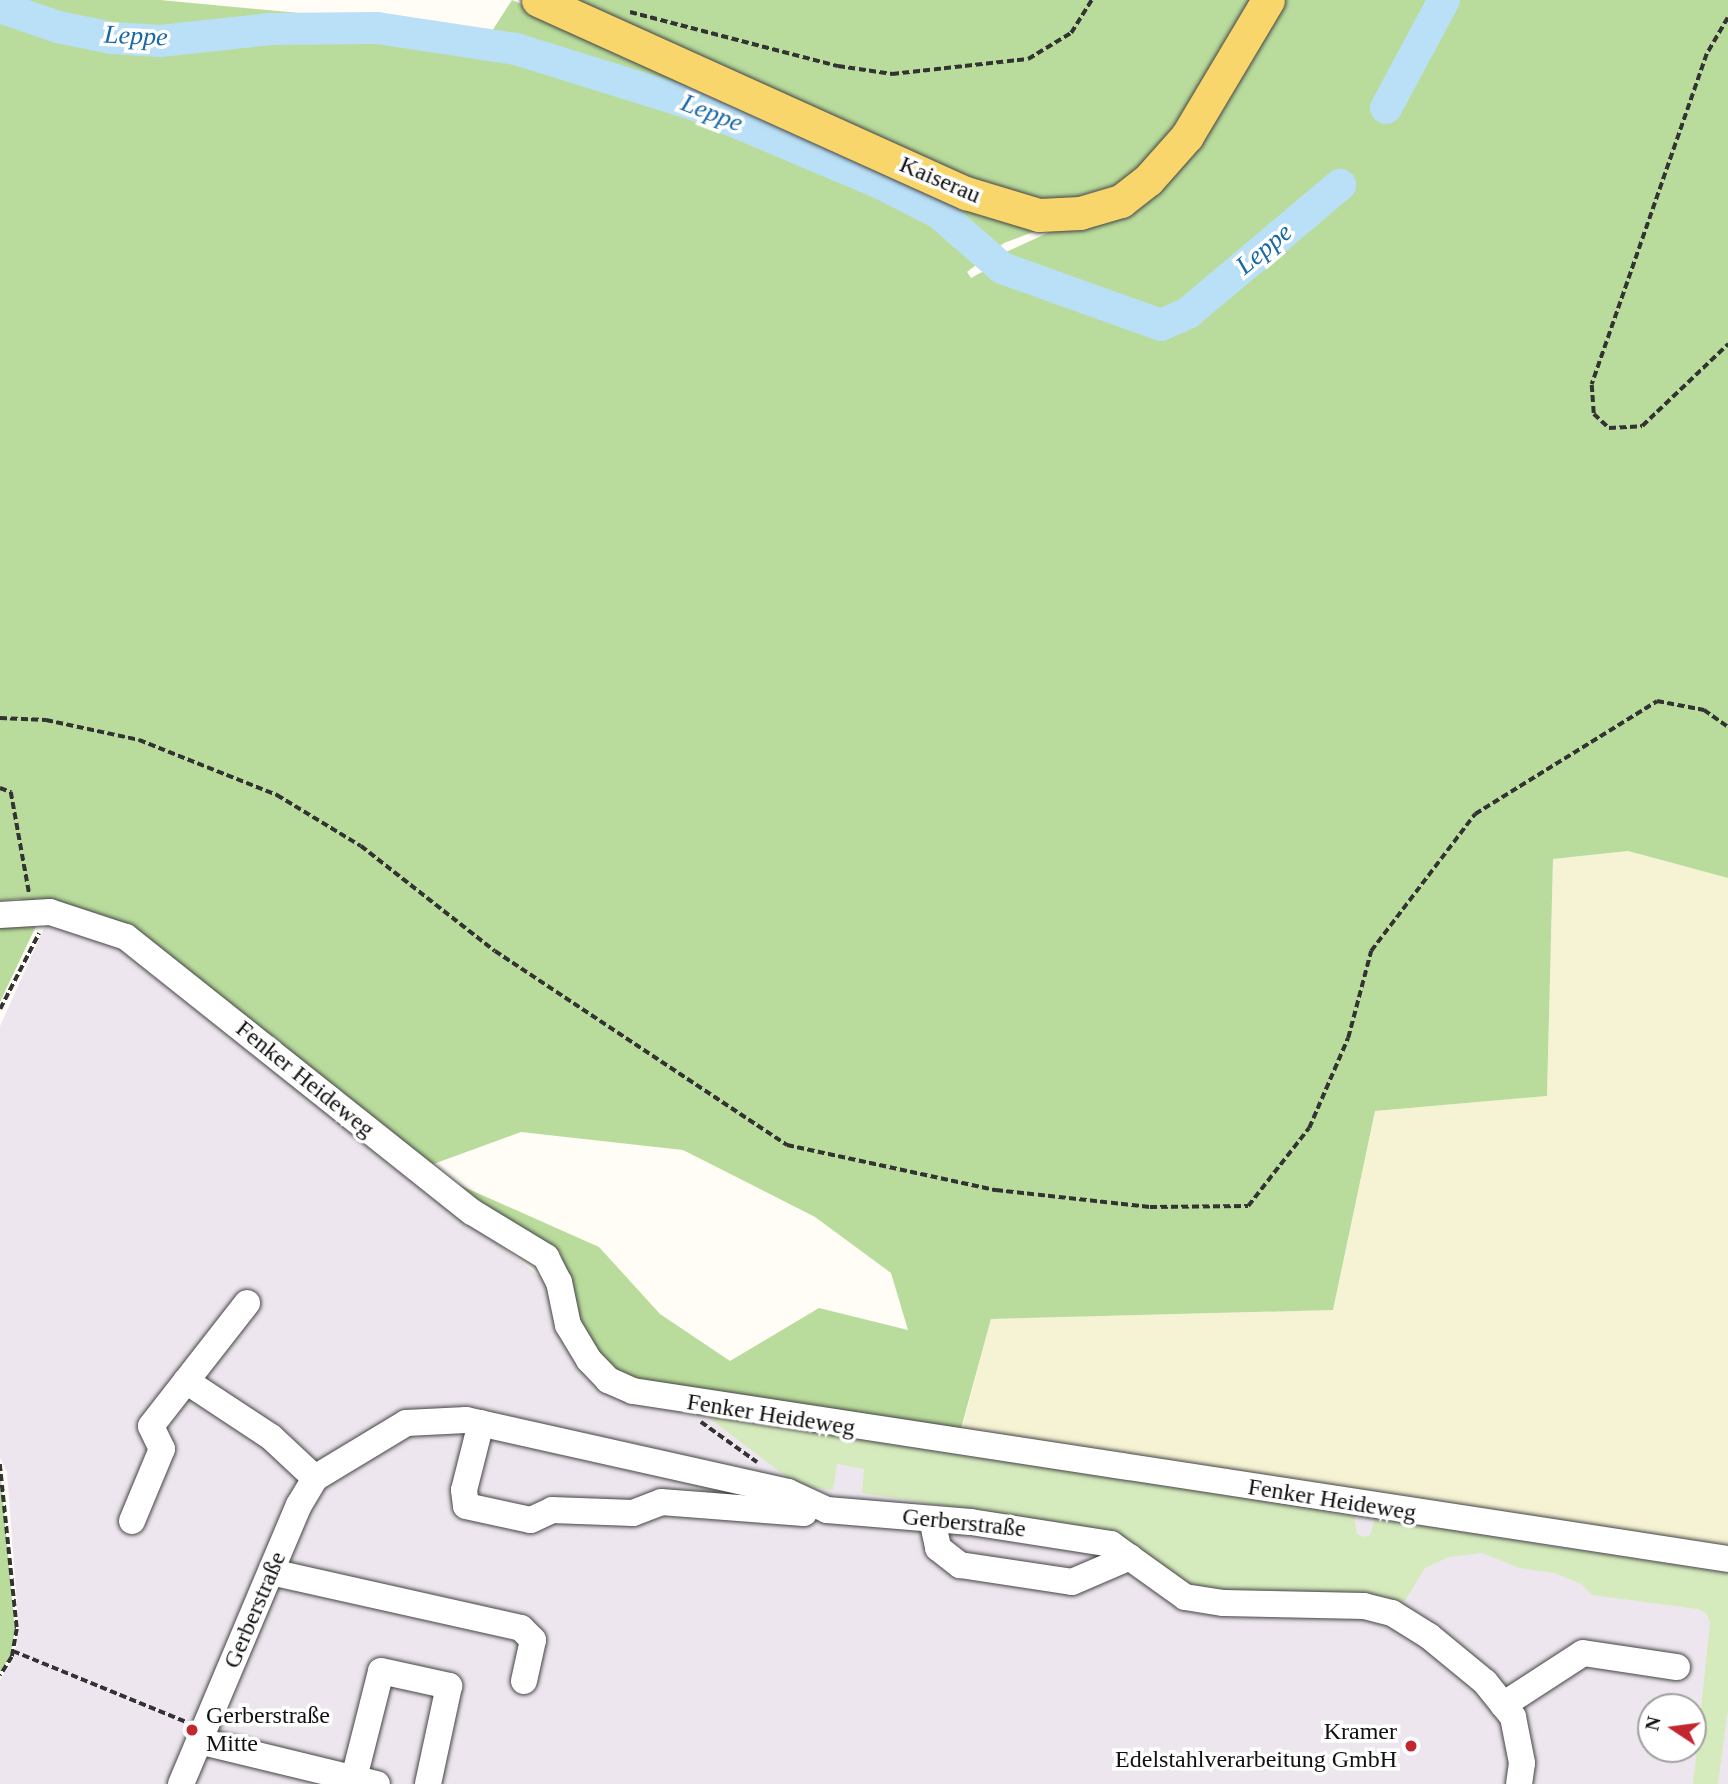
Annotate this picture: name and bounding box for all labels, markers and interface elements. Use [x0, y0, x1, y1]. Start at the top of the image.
water label: Leppe [103, 19, 169, 53]
water label: Leppe [677, 87, 747, 139]
street label: Kaiserau [895, 150, 985, 210]
water label: Leppe [1230, 217, 1298, 281]
street label: Fenker Heideweg [230, 1014, 380, 1144]
street label: Fenker Heideweg [685, 1387, 857, 1443]
street label: Fenker Heideweg [1246, 1472, 1418, 1528]
street label: Gerberstraße [901, 1502, 1027, 1544]
street label: Gerberstraße [218, 1547, 292, 1673]
north arrow [1637, 1693, 1707, 1763]
place label: Gerberstraße Mitte [206, 1702, 330, 1758]
text: N [1641, 1715, 1665, 1733]
place label: Kramer Edelstahlverarbeitung GmbH [1115, 1718, 1397, 1774]
marker: Gerberstraße Mitte [184, 1722, 200, 1738]
marker: Kramer Edelstahlverarbeitung GmbH [1403, 1738, 1419, 1754]

